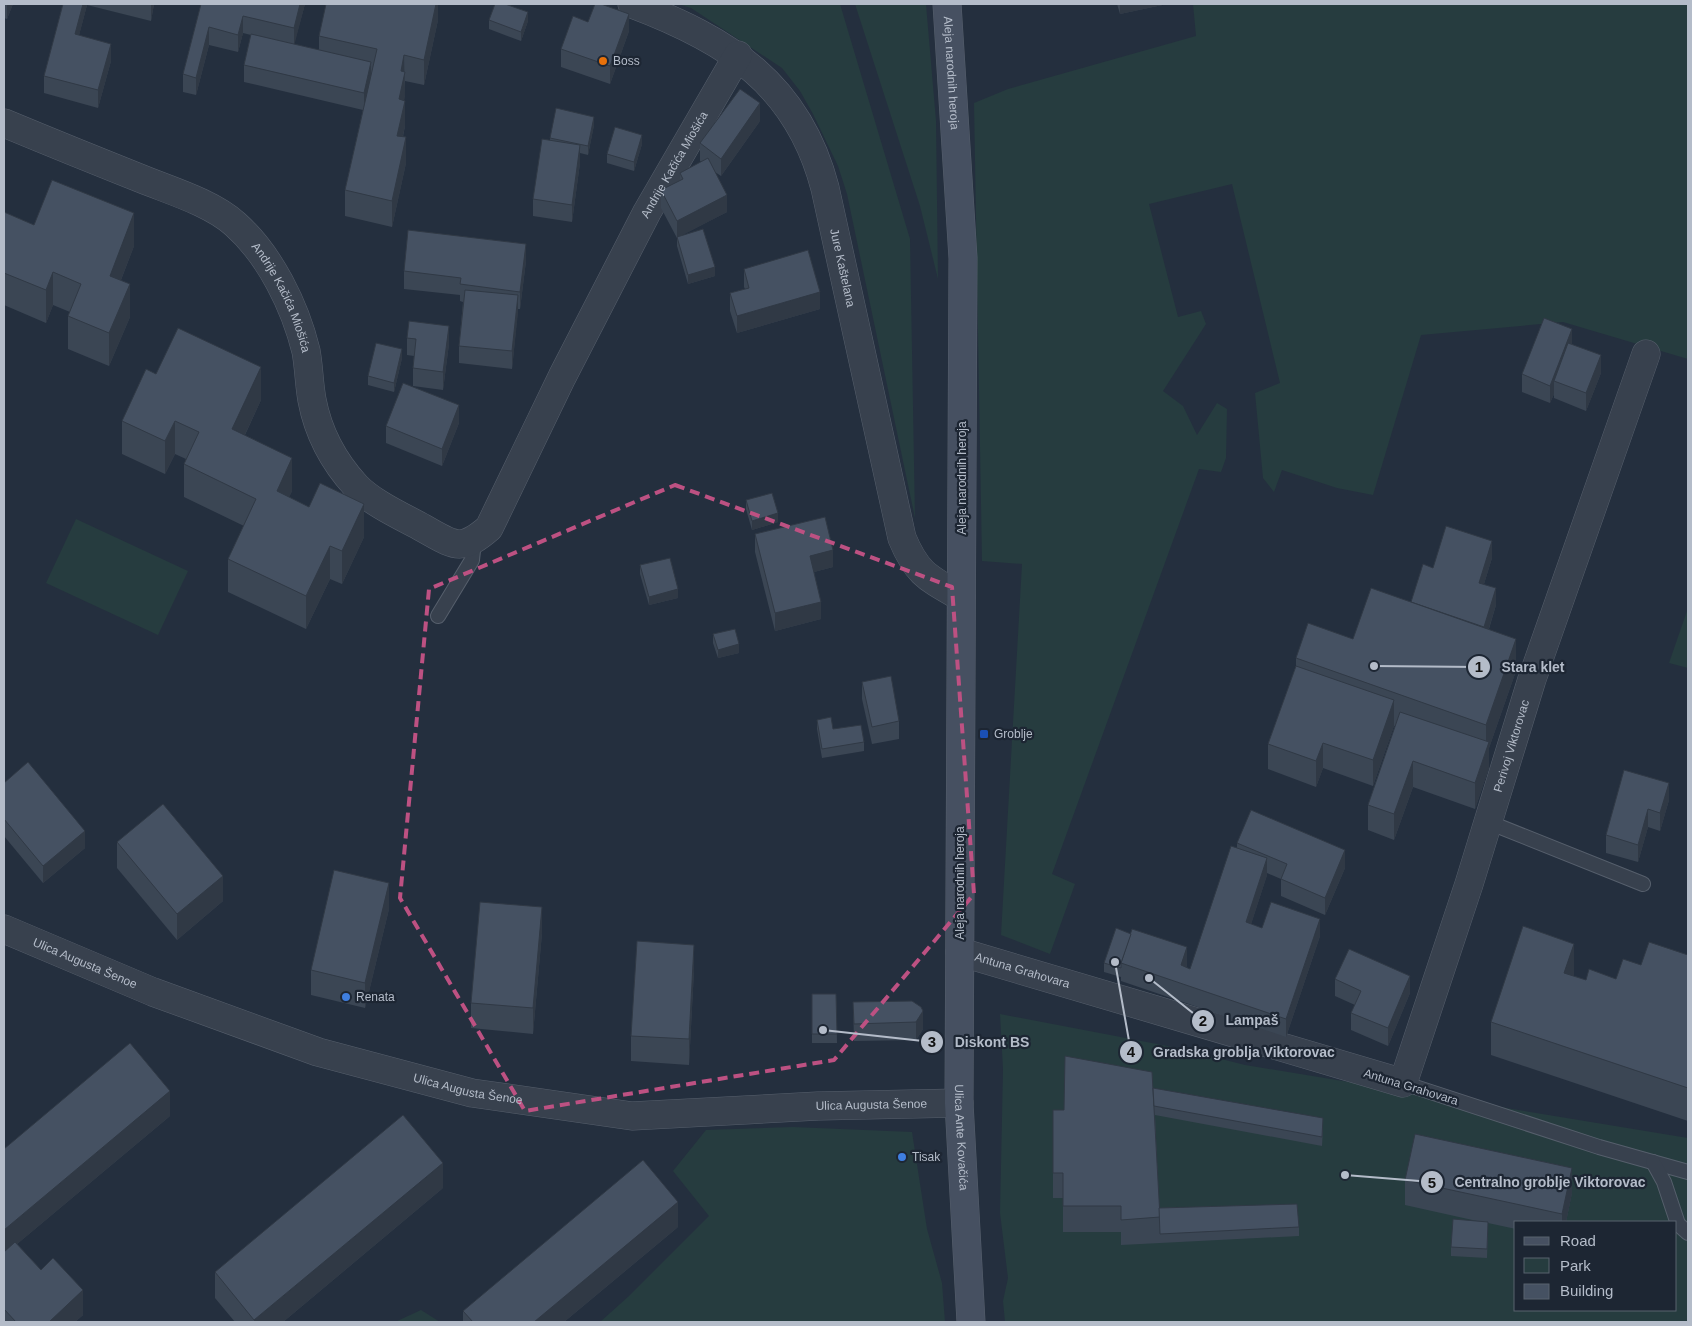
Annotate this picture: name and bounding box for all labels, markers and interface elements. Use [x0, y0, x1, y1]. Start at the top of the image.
street label: Aleja narodnih heroja [941, 16, 962, 130]
place label: Boss [613, 54, 640, 68]
marker: Boss [597, 55, 609, 67]
street label: Andrije Kačića Miošića [638, 109, 711, 220]
street label: Jure Kaštelana [827, 227, 858, 309]
street label: Andrije Kačića Miošića [249, 240, 313, 354]
street label: Aleja narodnih heroja [955, 421, 969, 535]
callout: Stara klet [1466, 653, 1574, 682]
text: 1 [1475, 658, 1483, 675]
text: Stara klet [1501, 659, 1565, 675]
street label: Perivoj Viktorovac [1491, 698, 1532, 794]
place label: Groblje [994, 727, 1033, 741]
marker: Groblje [978, 728, 990, 740]
street label: Aleja narodnih heroja [953, 826, 967, 940]
street label: Ulica Augusta Šenoe [31, 935, 139, 992]
street label: Antuna Grahovara [973, 950, 1072, 991]
place label: Renata [356, 990, 395, 1004]
marker: Renata [340, 991, 352, 1003]
callout: Lampaš [1190, 1006, 1288, 1035]
text: 2 [1199, 1012, 1207, 1029]
text: Lampaš [1226, 1012, 1279, 1028]
callout: Diskont BS [919, 1027, 1039, 1056]
text: 3 [928, 1033, 936, 1050]
text: Diskont BS [955, 1034, 1029, 1050]
callout: Gradska groblja Viktorovac [1118, 1038, 1345, 1067]
text: 4 [1127, 1043, 1136, 1060]
text: Gradska groblja Viktorovac [1153, 1044, 1335, 1060]
street label: Antuna Grahovara [1362, 1066, 1460, 1108]
street label: Ulica Augusta Šenoe [412, 1071, 524, 1107]
street label: Ulica Ante Kovačića [952, 1084, 971, 1191]
street label: Ulica Augusta Šenoe [815, 1096, 928, 1113]
place label: Tisak [912, 1150, 941, 1164]
marker: Tisak [896, 1151, 908, 1163]
callout: Centralno groblje Viktorovac [1420, 1168, 1656, 1197]
text: 5 [1428, 1174, 1436, 1191]
text: Centralno groblje Viktorovac [1454, 1174, 1646, 1190]
legend [1514, 1221, 1677, 1311]
text: Road [1560, 1232, 1596, 1249]
text: Park [1560, 1257, 1591, 1274]
text: Building [1560, 1282, 1613, 1299]

